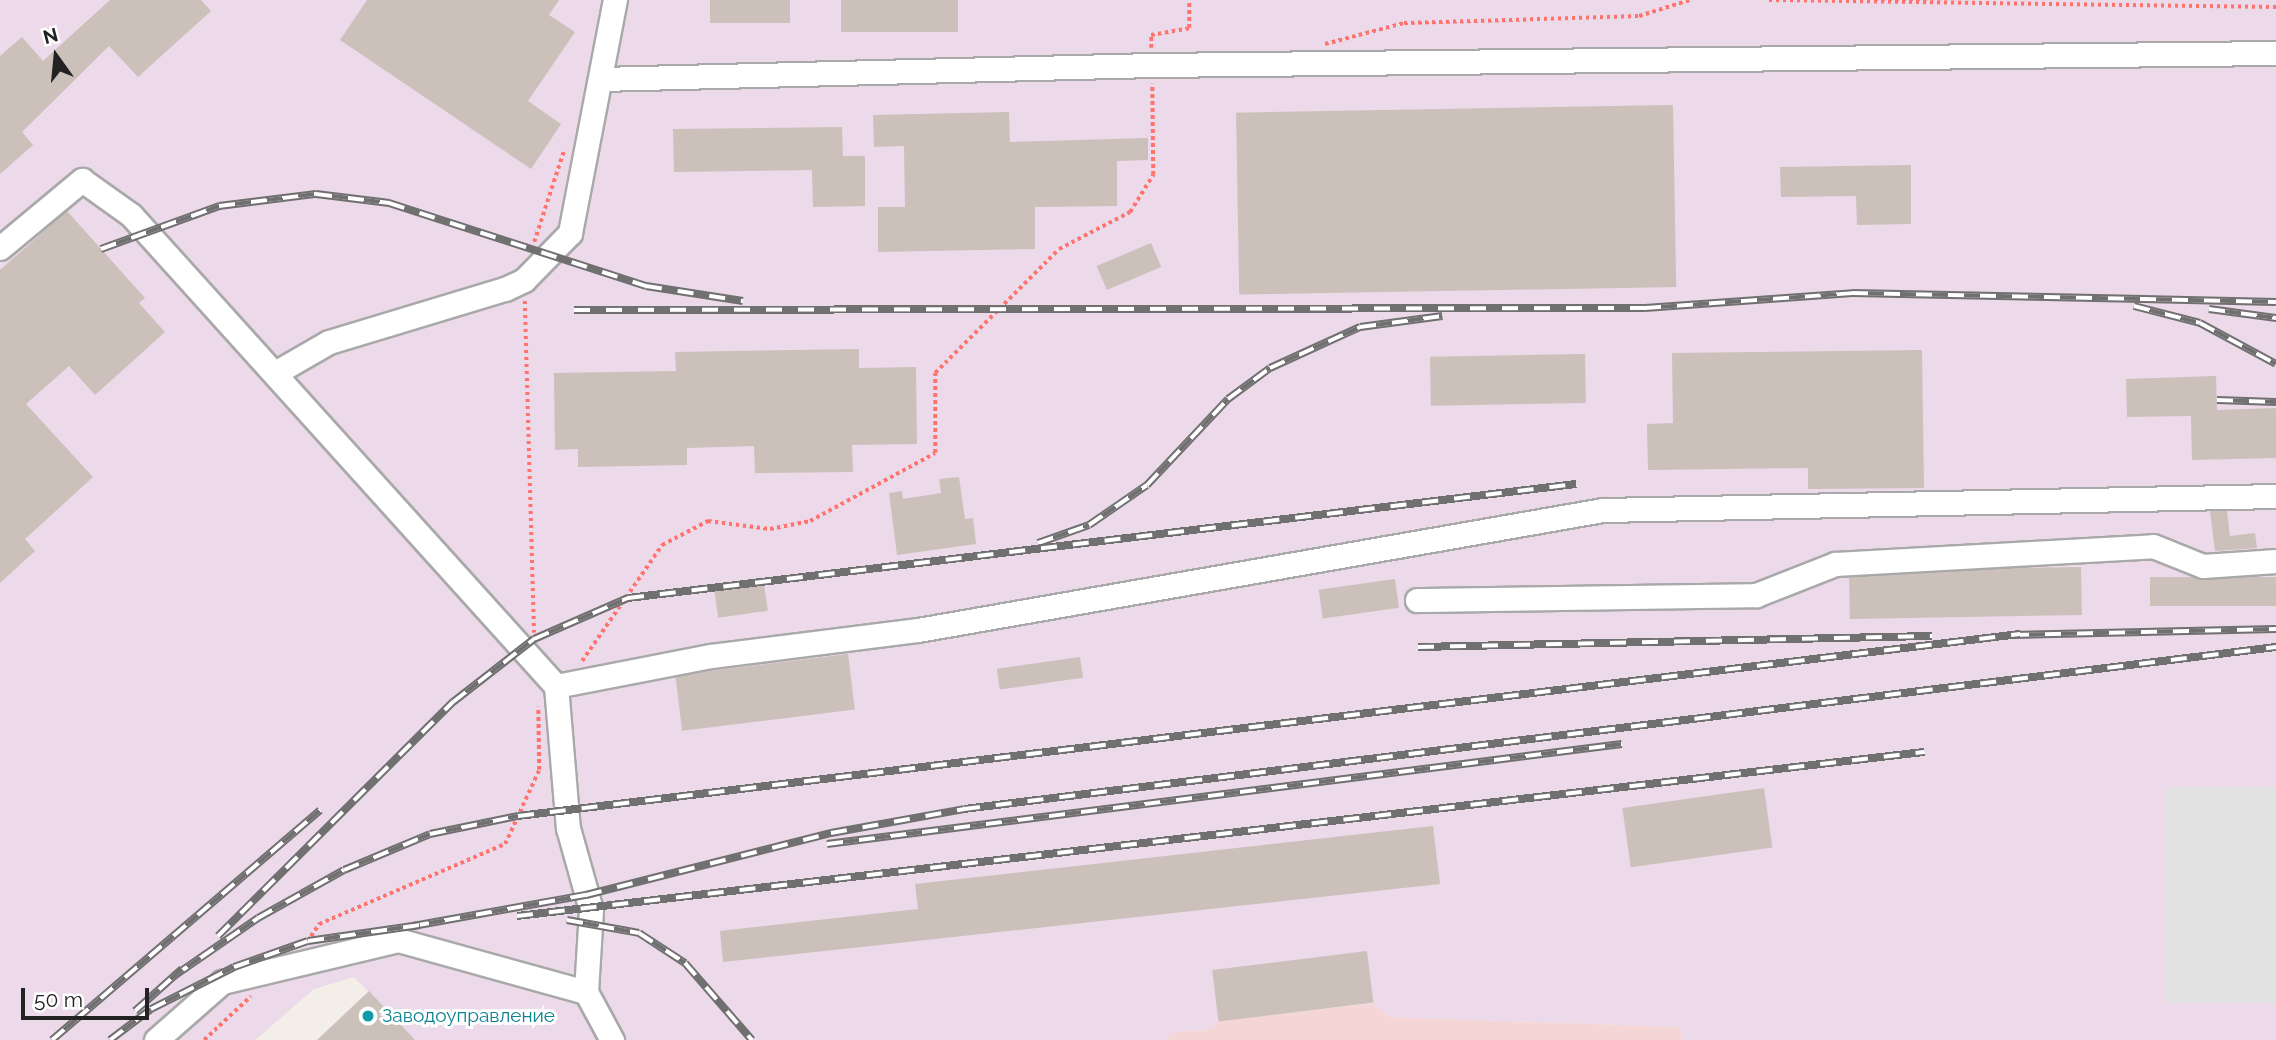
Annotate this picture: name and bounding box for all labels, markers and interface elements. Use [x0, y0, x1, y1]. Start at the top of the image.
north arrow [21, 21, 91, 91]
text: N [41, 23, 60, 48]
scale bar [24, 974, 152, 1018]
text: 50 m [34, 987, 83, 1012]
place label: Заводоуправление [382, 1005, 555, 1027]
marker: Заводоуправление [360, 1008, 376, 1024]

